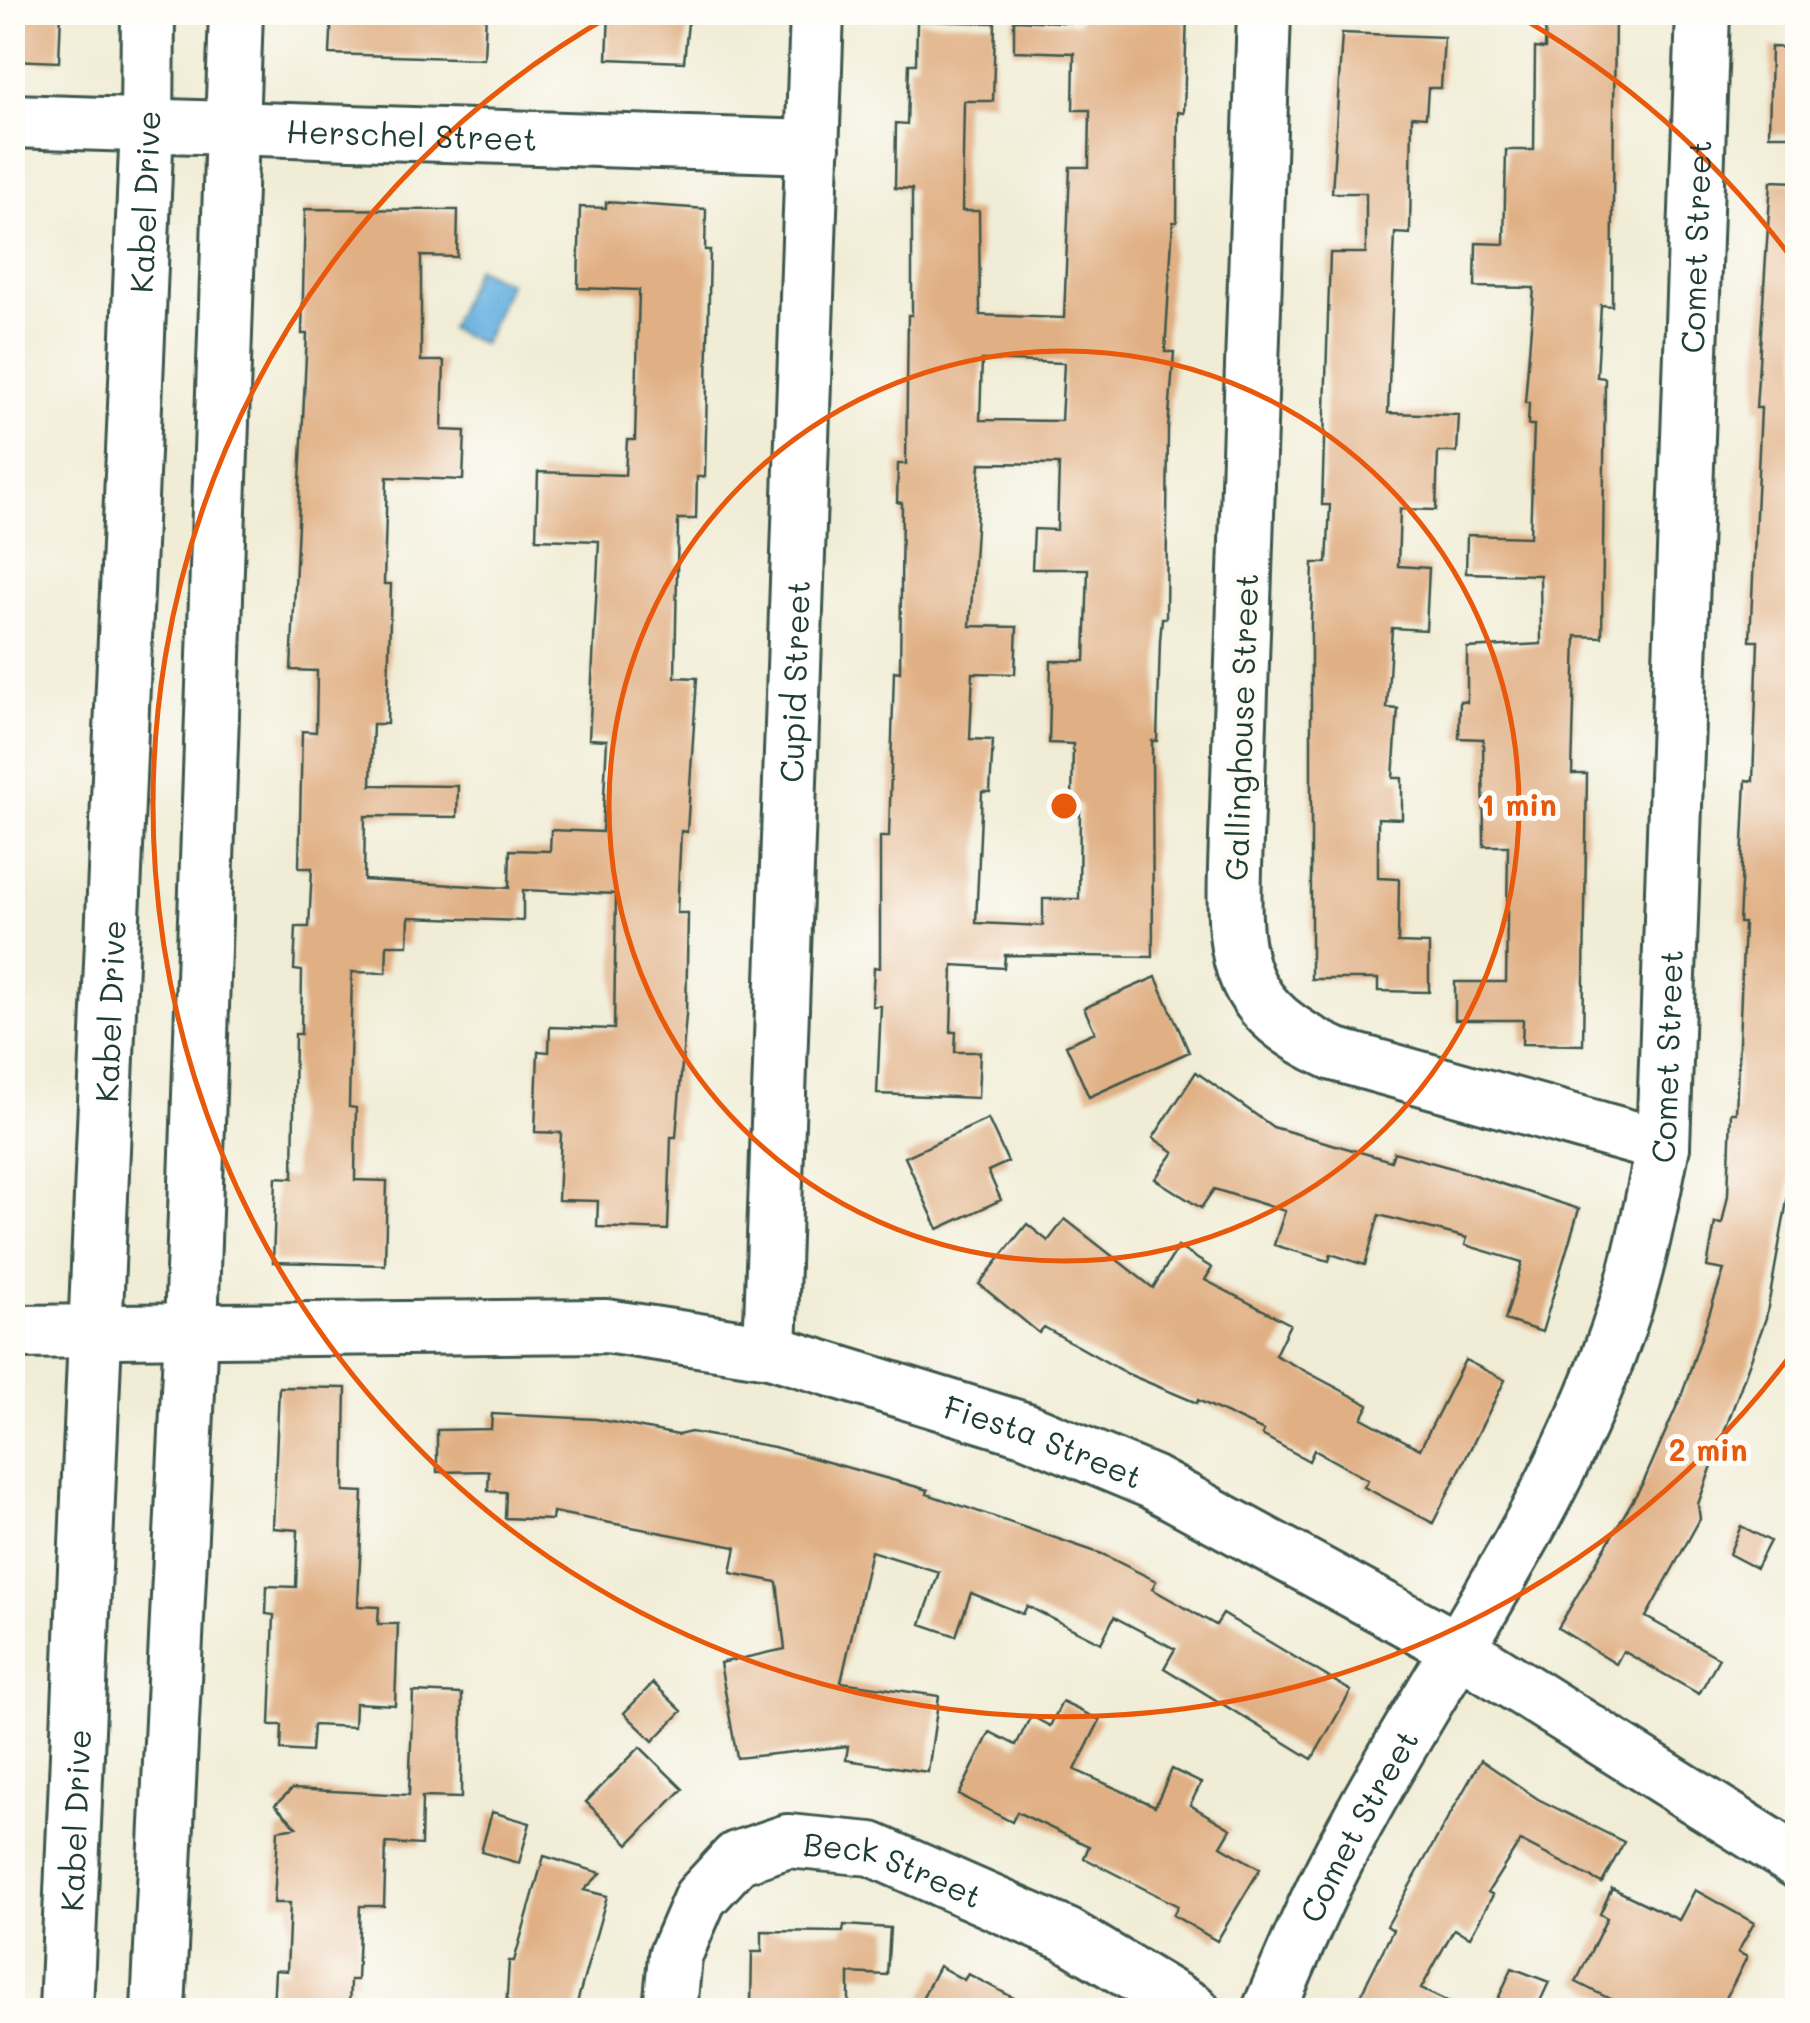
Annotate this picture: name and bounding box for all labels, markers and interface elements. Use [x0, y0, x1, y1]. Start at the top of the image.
street label: Herschel Street [286, 109, 538, 159]
street label: Kabel Drive [119, 110, 168, 294]
street label: Comet Street [1670, 139, 1719, 354]
street label: Gallinghouse Street [1214, 572, 1266, 882]
street label: Cupid Street [769, 580, 818, 783]
text: 1 min [1481, 784, 1557, 824]
centre of rings [1046, 788, 1082, 824]
street label: Kabel Drive [84, 919, 134, 1103]
street label: Comet Street [1639, 949, 1691, 1167]
street label: Fiesta Street [939, 1385, 1149, 1497]
text: 2 min [1669, 1429, 1747, 1469]
street label: Comet Street [1289, 1721, 1427, 1929]
street label: Kabel Drive [49, 1728, 99, 1912]
street label: Beck Street [801, 1822, 989, 1916]

